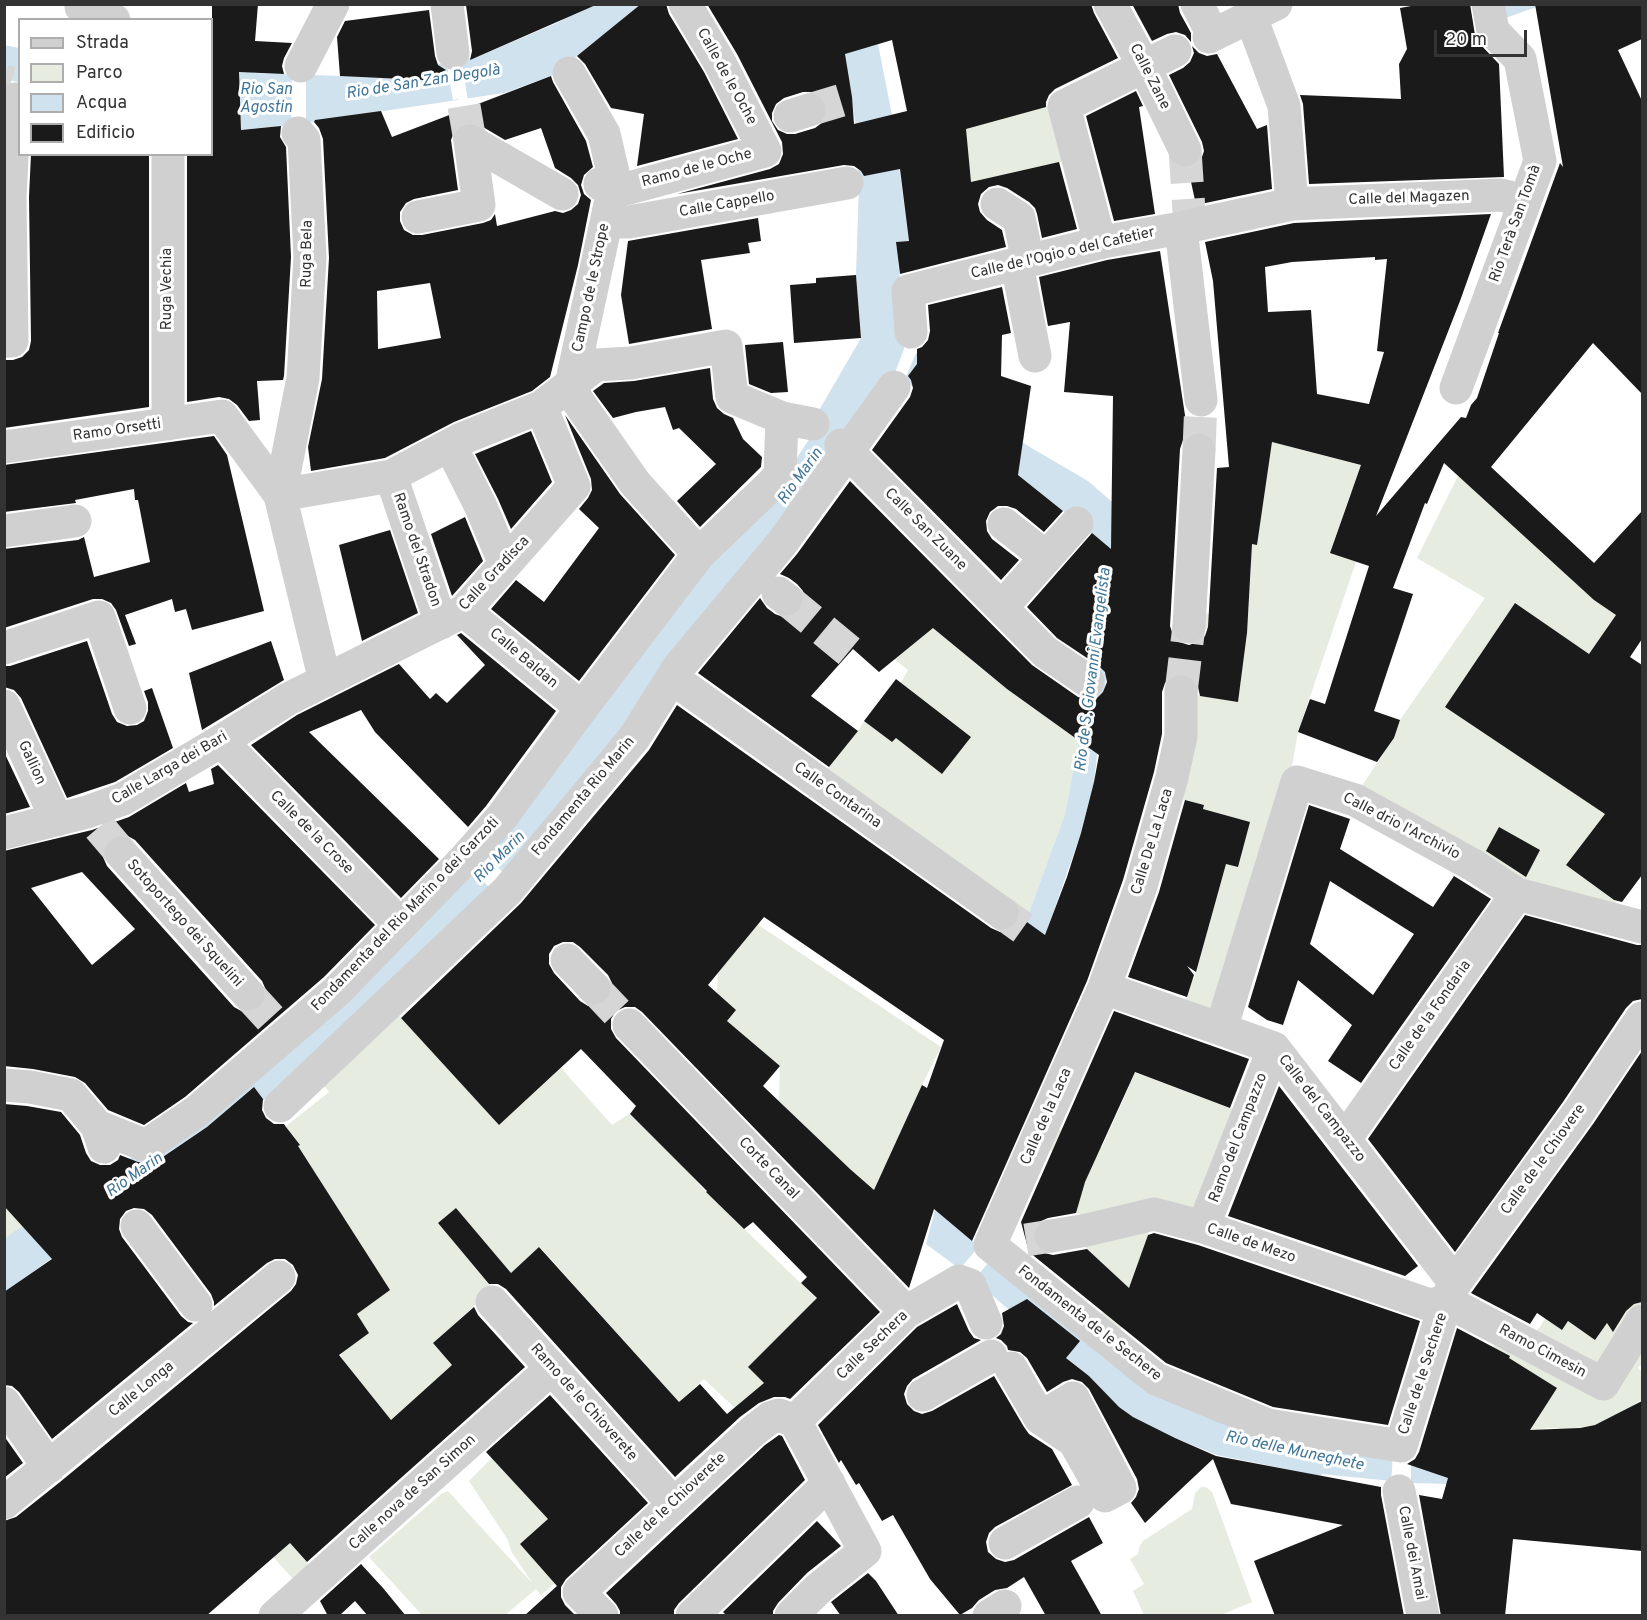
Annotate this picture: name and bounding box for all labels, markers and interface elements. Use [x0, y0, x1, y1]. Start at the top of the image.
legend [18, 18, 213, 156]
scale bar [1437, 18, 1530, 56]
street label: Calle de le Oche [692, 26, 760, 128]
text: 20 m [1445, 29, 1487, 52]
text: Strada [76, 32, 129, 55]
street label: Calle Zane [1125, 41, 1173, 113]
water label: Rio de San Zan Degolà [345, 61, 501, 105]
text: Parco [76, 62, 122, 85]
water label: Rio San Agostin [240, 81, 292, 119]
text: Acqua [76, 92, 127, 115]
text: Edificio [76, 122, 135, 145]
street label: Ramo de le Oche [640, 146, 754, 192]
street label: Rio Terà San Tomà [1486, 163, 1546, 285]
street label: Calle Cappello [678, 188, 776, 222]
street label: Calle del Magazen [1348, 188, 1470, 210]
street label: Ruga Bela [298, 220, 318, 288]
street label: Campo de le Strope [570, 222, 614, 354]
street label: Calle de l'Ogio o del Cafetier [969, 224, 1157, 284]
street label: Ruga Vechia [159, 248, 177, 330]
street label: Ramo Orsetti [72, 416, 162, 446]
water label: Rio Marin [774, 445, 828, 509]
street label: Calle San Zuane [880, 485, 970, 575]
street label: Ramo del Stradon [388, 491, 444, 609]
street label: Calle Gradisca [456, 533, 534, 615]
water label: Rio de S. Giovanni Evangelista [1072, 567, 1116, 773]
street label: Calle Baldan [485, 625, 561, 693]
street label: Calle Larga dei Bari [109, 729, 231, 809]
street label: Fondamenta Rio Marin [529, 734, 639, 860]
street label: Gallion [13, 738, 49, 788]
street label: Calle Contarina [790, 759, 884, 833]
street label: Calle de la Crose [265, 787, 357, 879]
street label: Calle De La Laca [1128, 787, 1178, 897]
street label: Calle drio l'Archivio [1339, 790, 1463, 864]
street label: Fondamenta del Rio Marin o dei Garzoti [308, 814, 504, 1016]
water label: Rio Marin [470, 828, 530, 888]
street label: Sotoportego dei Squelini [122, 857, 246, 991]
street label: Calle de la Fondaria [1386, 957, 1476, 1075]
street label: Calle del Campazzo [1273, 1052, 1369, 1166]
street label: Calle de la Laca [1018, 1066, 1076, 1168]
street label: Ramo del Campazzo [1206, 1071, 1272, 1205]
street label: Calle de le Chiovere [1498, 1101, 1590, 1219]
street label: Corte Canal [734, 1134, 802, 1204]
water label: Rio Marin [103, 1149, 167, 1203]
street label: Calle de Mezo [1204, 1220, 1298, 1268]
street label: Fondamenta de le Sechere [1014, 1262, 1164, 1386]
street label: Calle Sechera [834, 1308, 912, 1384]
street label: Calle de le Sechere [1396, 1311, 1452, 1437]
street label: Ramo Cimesin [1495, 1321, 1589, 1383]
street label: Ramo de le Chioverete [526, 1341, 640, 1465]
street label: Calle Longa [106, 1358, 178, 1422]
water label: Rio delle Muneghete [1223, 1428, 1365, 1476]
street label: Calle nova de San Simon [346, 1431, 480, 1555]
street label: Calle de le Chioverete [612, 1450, 730, 1562]
street label: Calle dei Amai [1393, 1504, 1429, 1602]

